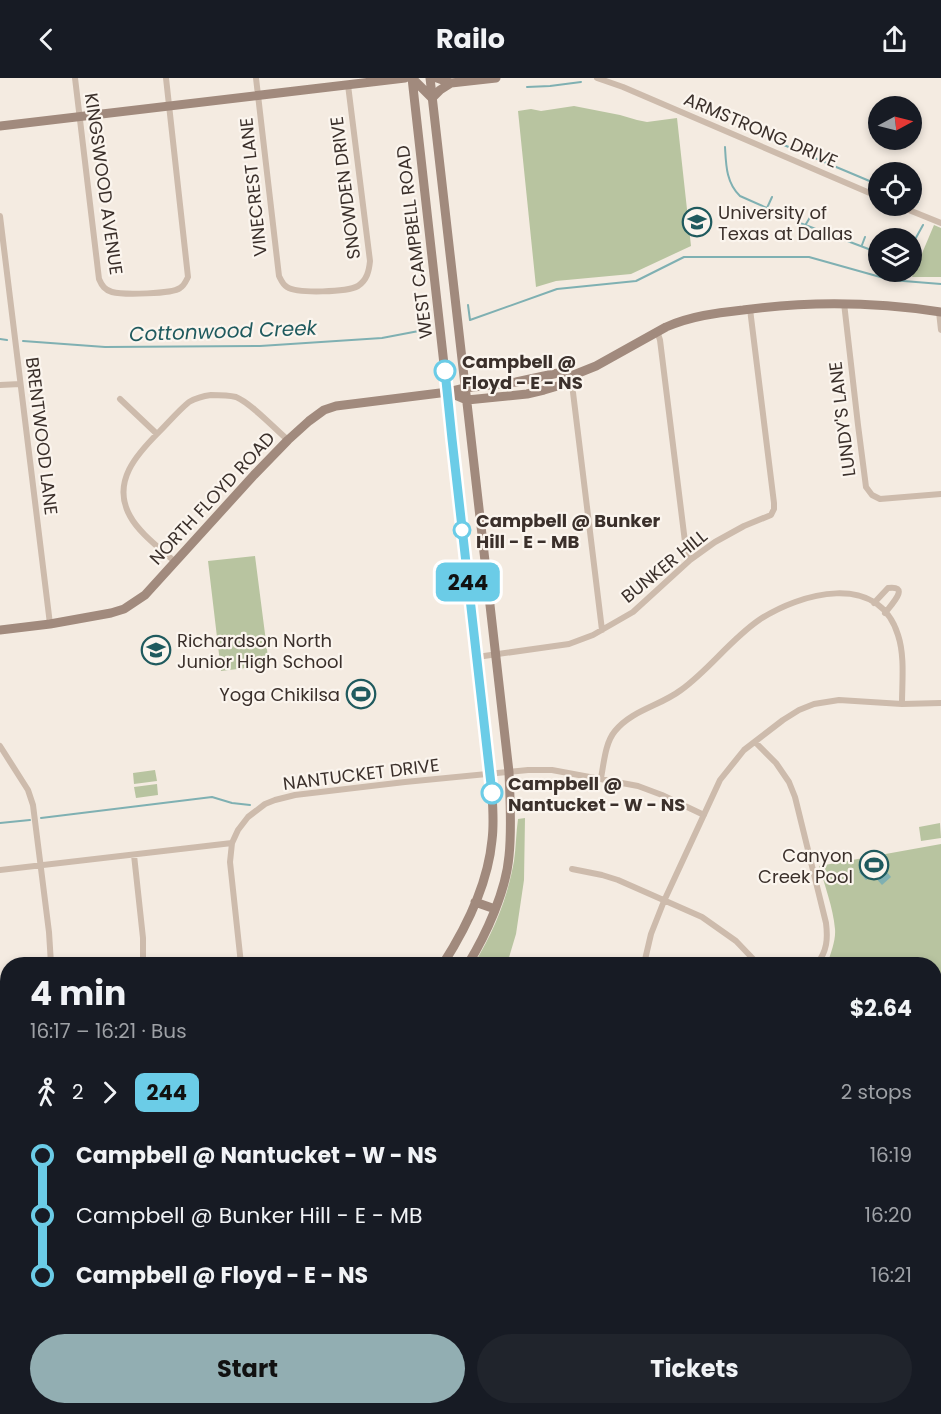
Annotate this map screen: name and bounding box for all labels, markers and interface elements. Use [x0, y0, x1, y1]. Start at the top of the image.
text: Railo [436, 20, 505, 57]
icon: back [30, 23, 63, 56]
icon: share [878, 23, 911, 56]
street label: ARMSTRONG DRIVE [680, 86, 842, 174]
street label: KINGSWOOD AVENUE [79, 91, 129, 277]
north arrow [868, 96, 922, 150]
map controls [868, 96, 922, 282]
street label: SNOWDEN DRIVE [324, 115, 366, 261]
street label: VINECREST LANE [233, 116, 273, 258]
street label: WEST CAMPBELL ROAD [390, 144, 438, 340]
button: locate [868, 162, 922, 216]
place label: University of Texas at Dallas [718, 200, 853, 246]
school or university icon: University of Texas at Dallas [681, 206, 713, 238]
button: layers [868, 228, 922, 282]
water label: Cottonwood Creek [129, 314, 319, 348]
place label: Campbell @ Floyd - E - NS [462, 349, 583, 395]
street label: BRENTWOOD LANE [20, 356, 64, 516]
marker: Campbell @ Floyd - E - NS [434, 360, 456, 382]
street label: LUNDY'S LANE [823, 360, 861, 478]
street label: NORTH FLOYD ROAD [144, 426, 280, 570]
place label: Campbell @ Bunker Hill - E - MB [476, 508, 661, 554]
marker: Campbell @ Bunker Hill - E - MB [453, 521, 471, 539]
street label: BUNKER HILL [616, 523, 712, 608]
line badge: 244 [434, 562, 502, 602]
text: 244 [448, 568, 488, 597]
place label: Richardson North Junior High School [177, 628, 343, 674]
school or university icon: Richardson North Junior High School [140, 634, 172, 666]
sports icon: Yoga Chikilsa [345, 678, 377, 710]
place label: Yoga Chikilsa [219, 682, 340, 707]
street label: NANTUCKET DRIVE [281, 752, 441, 796]
place label: Campbell @ Nantucket - W - NS [508, 771, 685, 817]
marker: Campbell @ Nantucket - W - NS [481, 782, 503, 804]
place label: Canyon Creek Pool [758, 843, 853, 889]
sports icon: Canyon Creek Pool [858, 849, 890, 881]
text: 4 min [30, 970, 126, 1017]
text: $2.64 [850, 993, 912, 1024]
text: 16:17 – 16:21 · Bus [30, 1017, 187, 1045]
icon: walk [30, 1076, 63, 1109]
icon: forward [93, 1076, 126, 1109]
text: 2 [72, 1078, 84, 1106]
text: 244 [147, 1078, 187, 1107]
text: 2 stops [841, 1078, 912, 1106]
text: Campbell @ Nantucket - W - NS [76, 1140, 437, 1171]
text: 16:19 [870, 1141, 912, 1169]
text: Campbell @ Bunker Hill - E - MB [76, 1200, 422, 1231]
text: 16:20 [865, 1201, 912, 1229]
text: Campbell @ Floyd - E - NS [76, 1260, 368, 1291]
text: 16:21 [871, 1261, 912, 1289]
button: Start [30, 1334, 465, 1403]
button: Tickets [477, 1334, 912, 1403]

